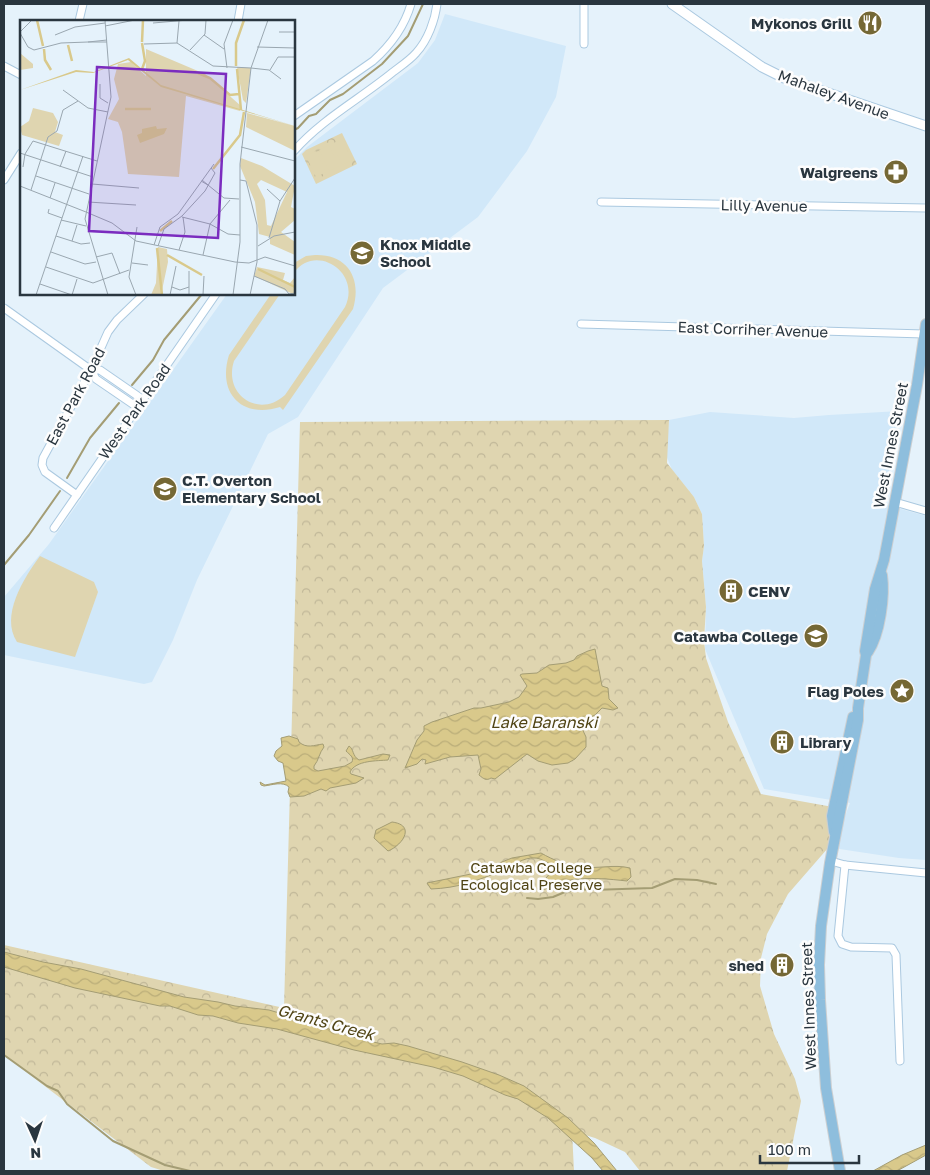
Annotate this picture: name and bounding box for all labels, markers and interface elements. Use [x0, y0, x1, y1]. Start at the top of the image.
restaurant icon: Mykonos Grill [857, 10, 883, 36]
place label: Mykonos Grill [751, 14, 852, 32]
inset map [20, 20, 295, 295]
street label: Mahaley Avenue [776, 65, 892, 123]
pharmacy icon: Walgreens [883, 159, 909, 185]
place label: Walgreens [800, 163, 878, 181]
street label: Lilly Avenue [720, 195, 808, 215]
place label: Knox Middle School [380, 235, 471, 270]
school or university icon: Knox Middle School [349, 240, 375, 266]
street label: East Corriher Avenue [677, 317, 829, 341]
street label: East Park Road [42, 344, 108, 448]
street label: West Park Road [94, 359, 174, 463]
street label: West Innes Street [869, 380, 911, 510]
place label: C.T. Overton Elementary School [182, 471, 321, 506]
school or university icon: C.T. Overton Elementary School [152, 476, 178, 502]
building icon: CENV [718, 578, 744, 604]
place label: CENV [748, 582, 790, 600]
school or university icon: Catawba College [803, 623, 829, 649]
place label: Catawba College [673, 627, 798, 645]
place icon: Flag Poles [889, 678, 915, 704]
place label: Flag Poles [807, 682, 884, 700]
water label: Lake Baranski [491, 712, 599, 732]
building icon: Library [769, 729, 795, 755]
place label: Library [800, 733, 851, 751]
park label: Catawba College Ecological Preserve [460, 858, 602, 893]
street label: West Innes Street [797, 942, 819, 1070]
building icon: shed [769, 952, 795, 978]
place label: shed [728, 956, 764, 974]
water label: Grants Creek [275, 999, 379, 1045]
north arrow [10, 1115, 60, 1165]
scale bar [760, 1132, 859, 1164]
text: 100 m [768, 1140, 811, 1158]
text: N [30, 1145, 41, 1162]

